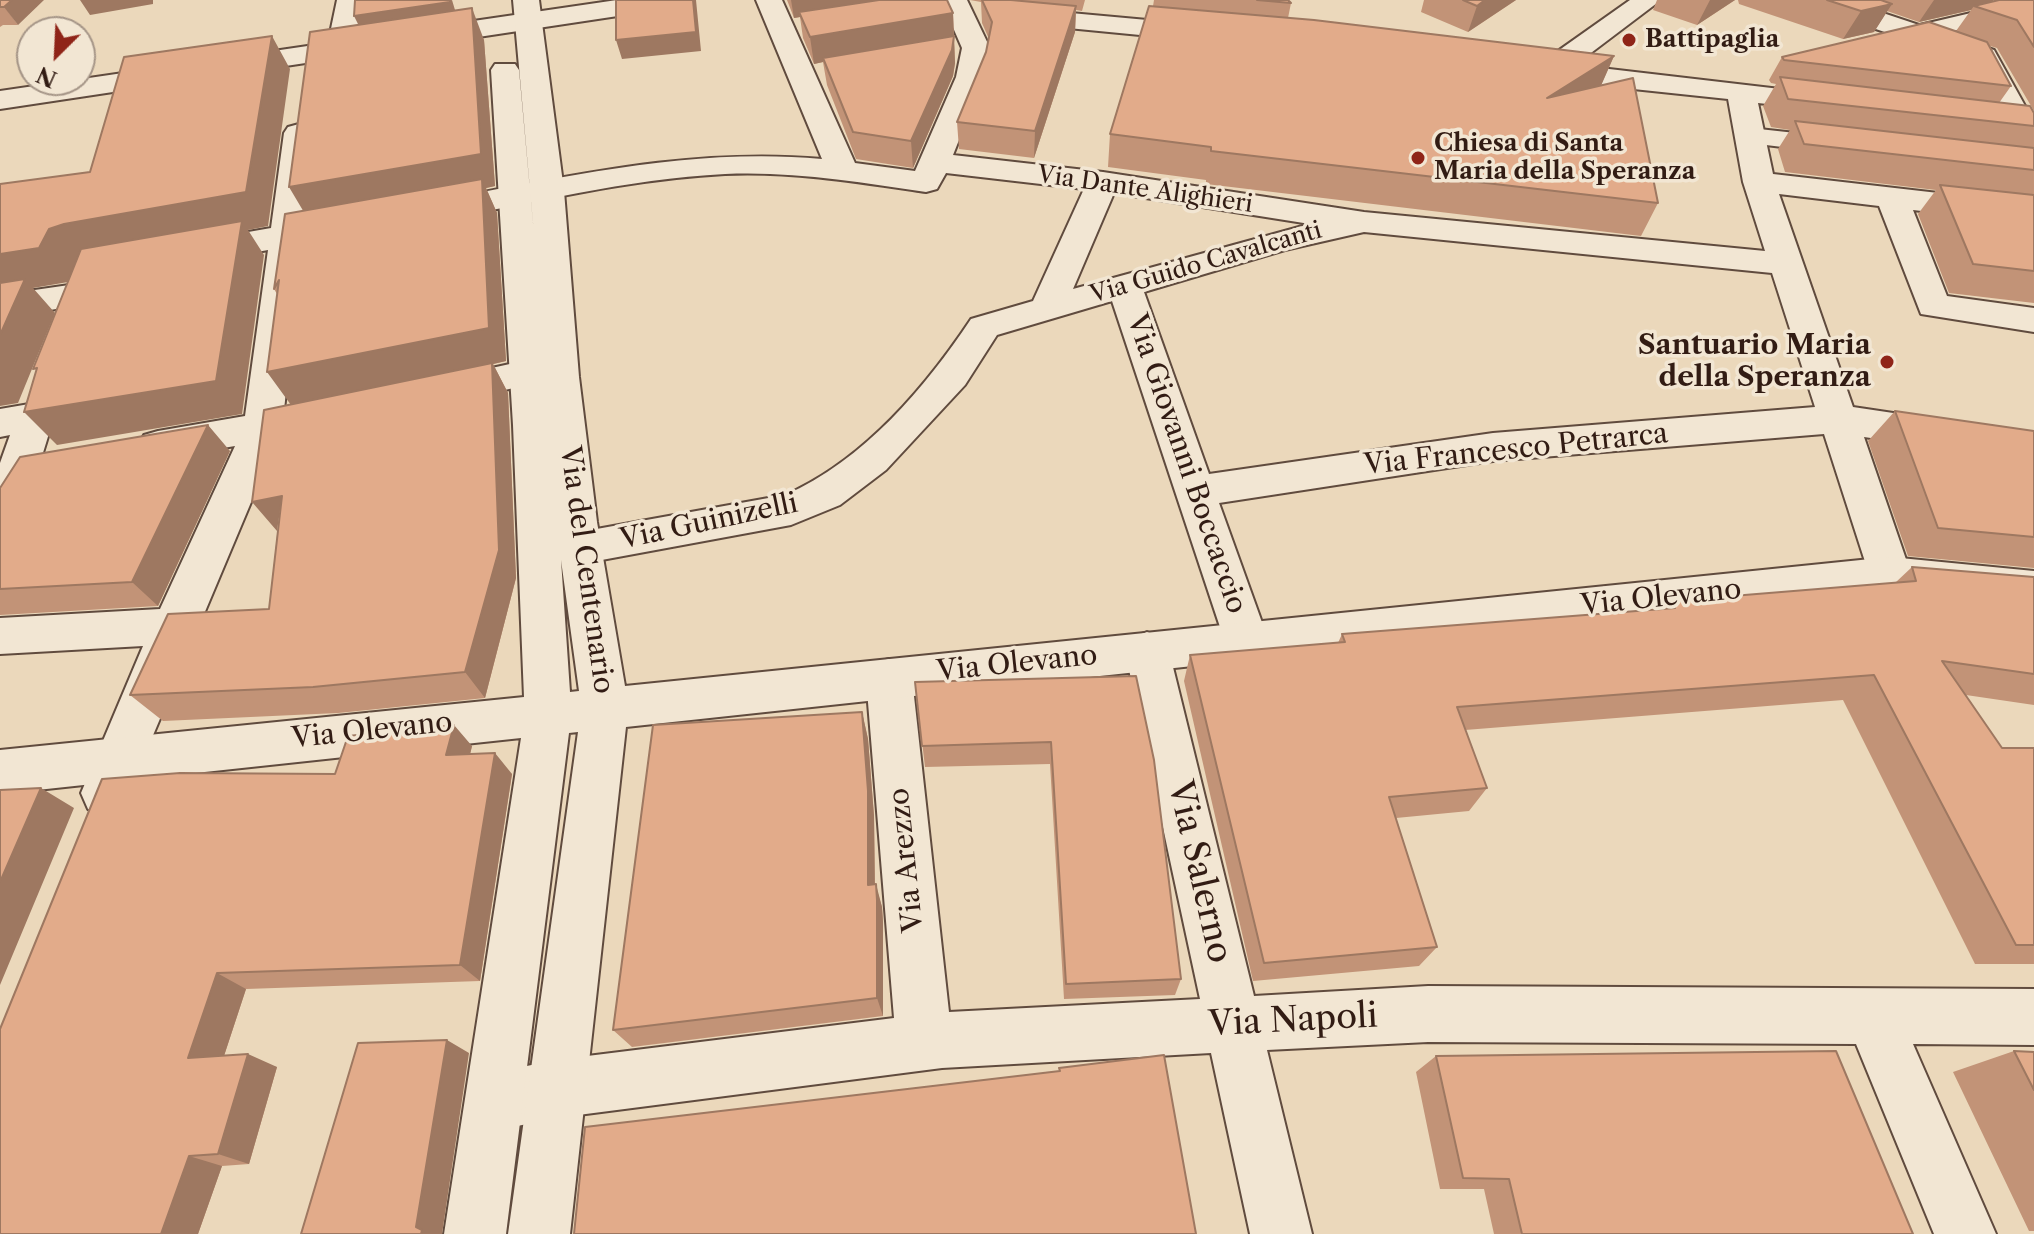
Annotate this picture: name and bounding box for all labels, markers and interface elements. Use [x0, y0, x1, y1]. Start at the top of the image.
north arrow [16, 16, 96, 96]
place label: Battipaglia [1645, 26, 1779, 54]
marker: Battipaglia [1620, 31, 1638, 49]
text: N [33, 60, 61, 93]
place label: Chiesa di Santa Maria della Speranza [1434, 130, 1696, 186]
marker: Chiesa di Santa Maria della Speranza [1409, 149, 1427, 167]
street label: Via Dante Alighieri [1035, 161, 1255, 219]
street label: Via Guido Cavalcanti [1087, 216, 1325, 310]
street label: Via Giovanni Boccaccio [1119, 310, 1253, 618]
place label: Santuario Maria della Speranza [1638, 329, 1871, 395]
marker: Santuario Maria della Speranza [1878, 353, 1896, 371]
street label: Via Francesco Petrarca [1362, 417, 1670, 483]
street label: Via del Centenario [552, 444, 620, 696]
street label: Via Guinizelli [617, 487, 801, 557]
street label: Via Olevano [1579, 573, 1743, 623]
street label: Via Olevano [935, 639, 1099, 689]
street label: Via Olevano [290, 706, 454, 756]
street label: Via Salerno [1158, 777, 1240, 967]
street label: Via Arezzo [883, 786, 931, 934]
street label: Via Napoli [1207, 996, 1379, 1046]

